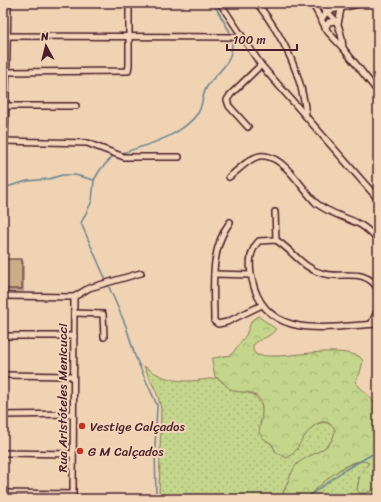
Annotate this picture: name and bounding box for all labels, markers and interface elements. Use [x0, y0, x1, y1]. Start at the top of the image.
north arrow [26, 26, 66, 66]
scale bar [227, 26, 297, 52]
text: N [39, 27, 50, 47]
text: 100 m [233, 29, 266, 51]
street label: Rua Aristóteles Menicucci [51, 323, 74, 472]
place label: Vestige Calçados [90, 415, 185, 438]
marker: Vestige Calçados [77, 421, 87, 431]
place label: G M Calçados [88, 440, 164, 463]
marker: G M Calçados [75, 446, 85, 456]

